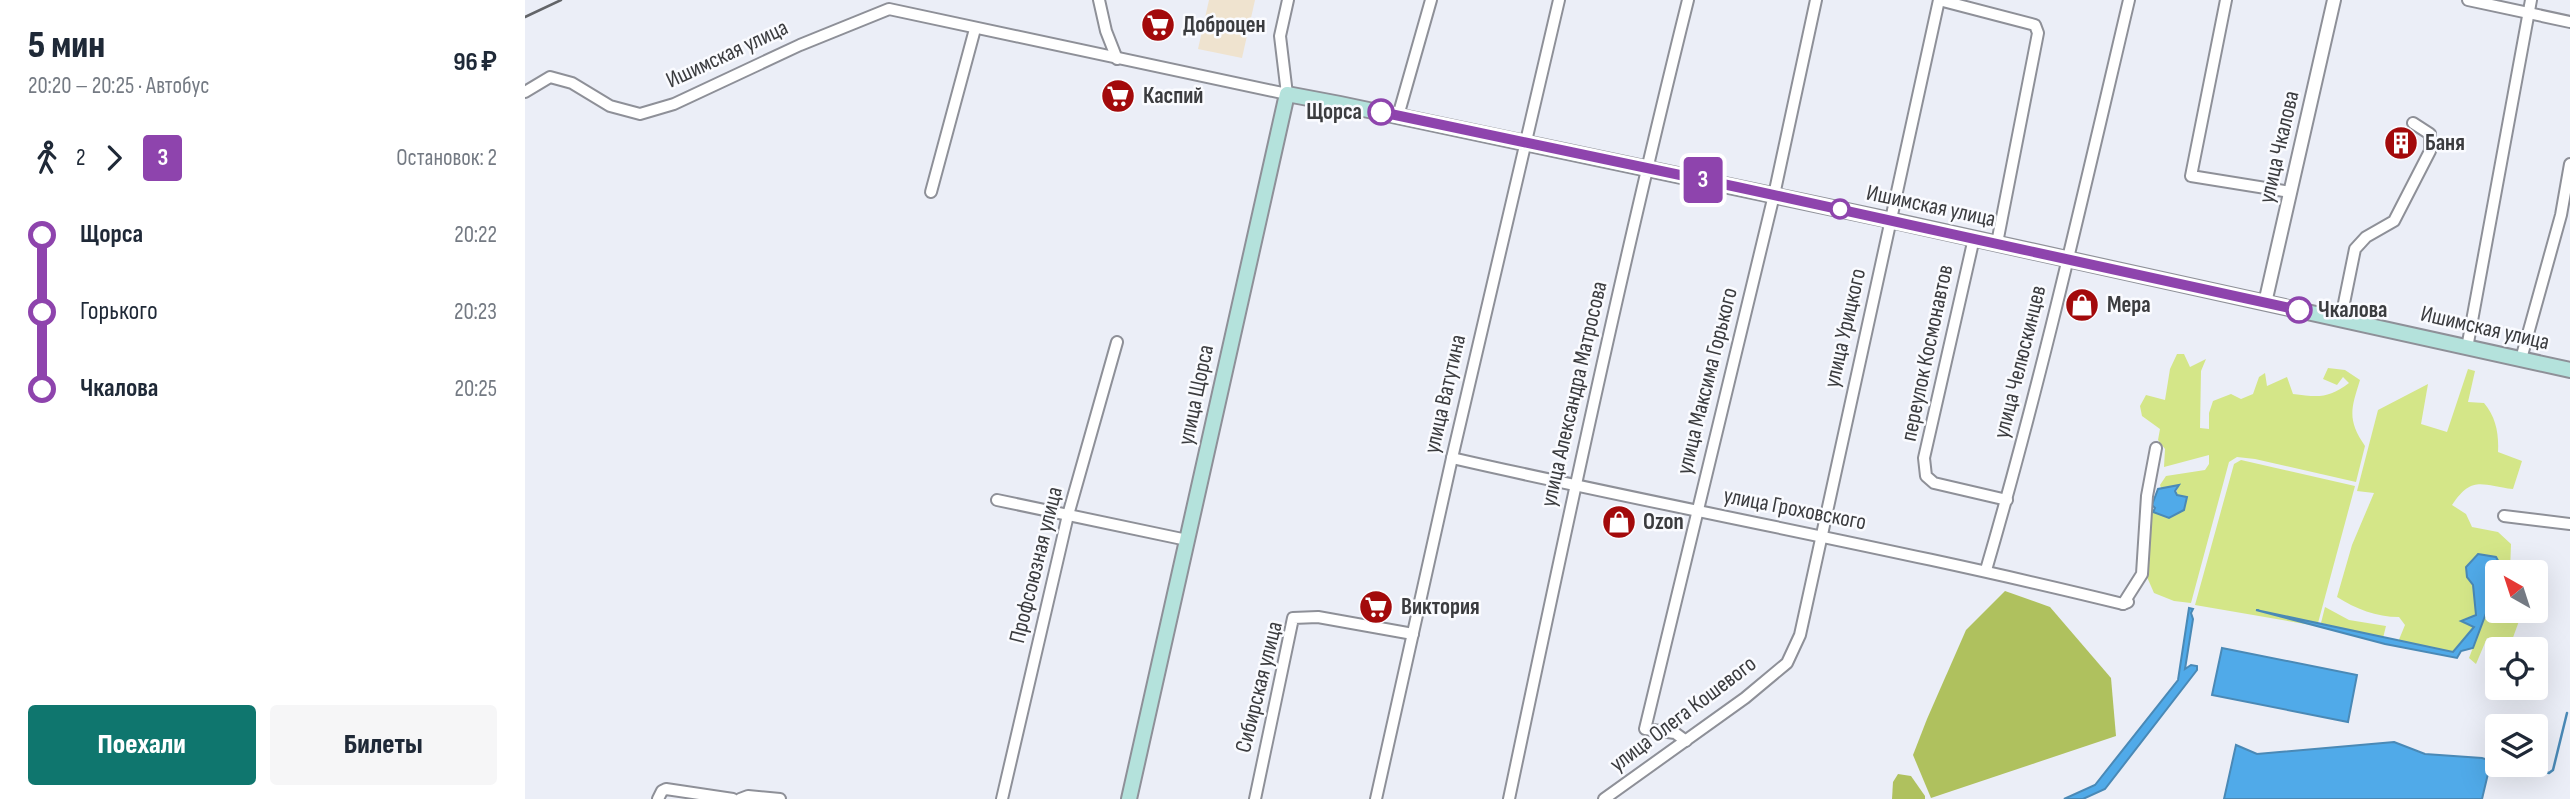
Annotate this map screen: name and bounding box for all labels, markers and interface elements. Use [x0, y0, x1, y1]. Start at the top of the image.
supermarket icon: Доброцен [1139, 6, 1177, 44]
place label: Доброцен [1183, 11, 1266, 39]
street label: Ишимская улица [662, 14, 792, 94]
text: 5 мин [28, 23, 105, 68]
text: 96 ₽ [453, 47, 497, 78]
text: 20:20 – 20:25 · Автобус [28, 72, 209, 100]
supermarket icon: Каспий [1099, 77, 1137, 115]
place label: Каспий [1143, 82, 1203, 110]
street label: улица Чкалова [2253, 88, 2305, 206]
place label: Щорса [1306, 98, 1362, 126]
marker: Щорса [1368, 99, 1394, 125]
building icon: Баня [2382, 124, 2420, 162]
place label: Баня [2425, 129, 2465, 157]
icon: walk [28, 139, 66, 177]
icon: forward [95, 139, 133, 177]
text: 3 [157, 143, 168, 172]
text: 2 [76, 144, 85, 172]
text: Остановок: 2 [396, 144, 497, 172]
line badge: 3 [1680, 157, 1726, 203]
text: 3 [1698, 165, 1708, 194]
street label: Ишимская улица [1864, 179, 1998, 233]
unlabelled marker [1830, 199, 1850, 219]
text: Щорса [80, 219, 143, 250]
text: 20:22 [454, 221, 497, 249]
street label: переулок Космонавтов [1895, 262, 1959, 444]
street label: улица Урицкого [1818, 266, 1872, 390]
street label: улица Александра Матросова [1534, 279, 1614, 509]
street label: улица Челюскинцев [1987, 283, 2053, 441]
street label: улица Максима Горького [1670, 285, 1744, 477]
shop icon: Мера [2063, 286, 2101, 324]
place label: Мера [2107, 291, 2151, 319]
text: Горького [80, 296, 158, 327]
place label: Чкалова [2318, 296, 2387, 324]
marker: Чкалова [2286, 297, 2312, 323]
text: 20:23 [454, 298, 497, 326]
street label: Ишимская улица [2418, 300, 2552, 356]
street label: улица Ватутина [1418, 332, 1472, 456]
street label: улица Щорса [1172, 342, 1220, 448]
text: Чкалова [80, 373, 158, 404]
text: 20:25 [454, 375, 497, 403]
street label: улица Гроховского [1721, 481, 1869, 537]
street label: Профсоюзная улица [1003, 484, 1069, 646]
shop icon: Ozon [1600, 503, 1638, 541]
place label: Ozon [1643, 508, 1684, 536]
north arrow [2485, 560, 2548, 623]
map controls [2485, 560, 2548, 777]
supermarket icon: Виктория [1357, 588, 1395, 626]
place label: Виктория [1401, 593, 1480, 621]
street label: Сибирская улица [1229, 618, 1289, 756]
button: locate [2485, 637, 2548, 700]
street label: улица Олега Кошевого [1604, 650, 1762, 778]
button: Поехали [28, 705, 256, 785]
button: Билеты [270, 705, 497, 785]
button: layers [2485, 714, 2548, 777]

